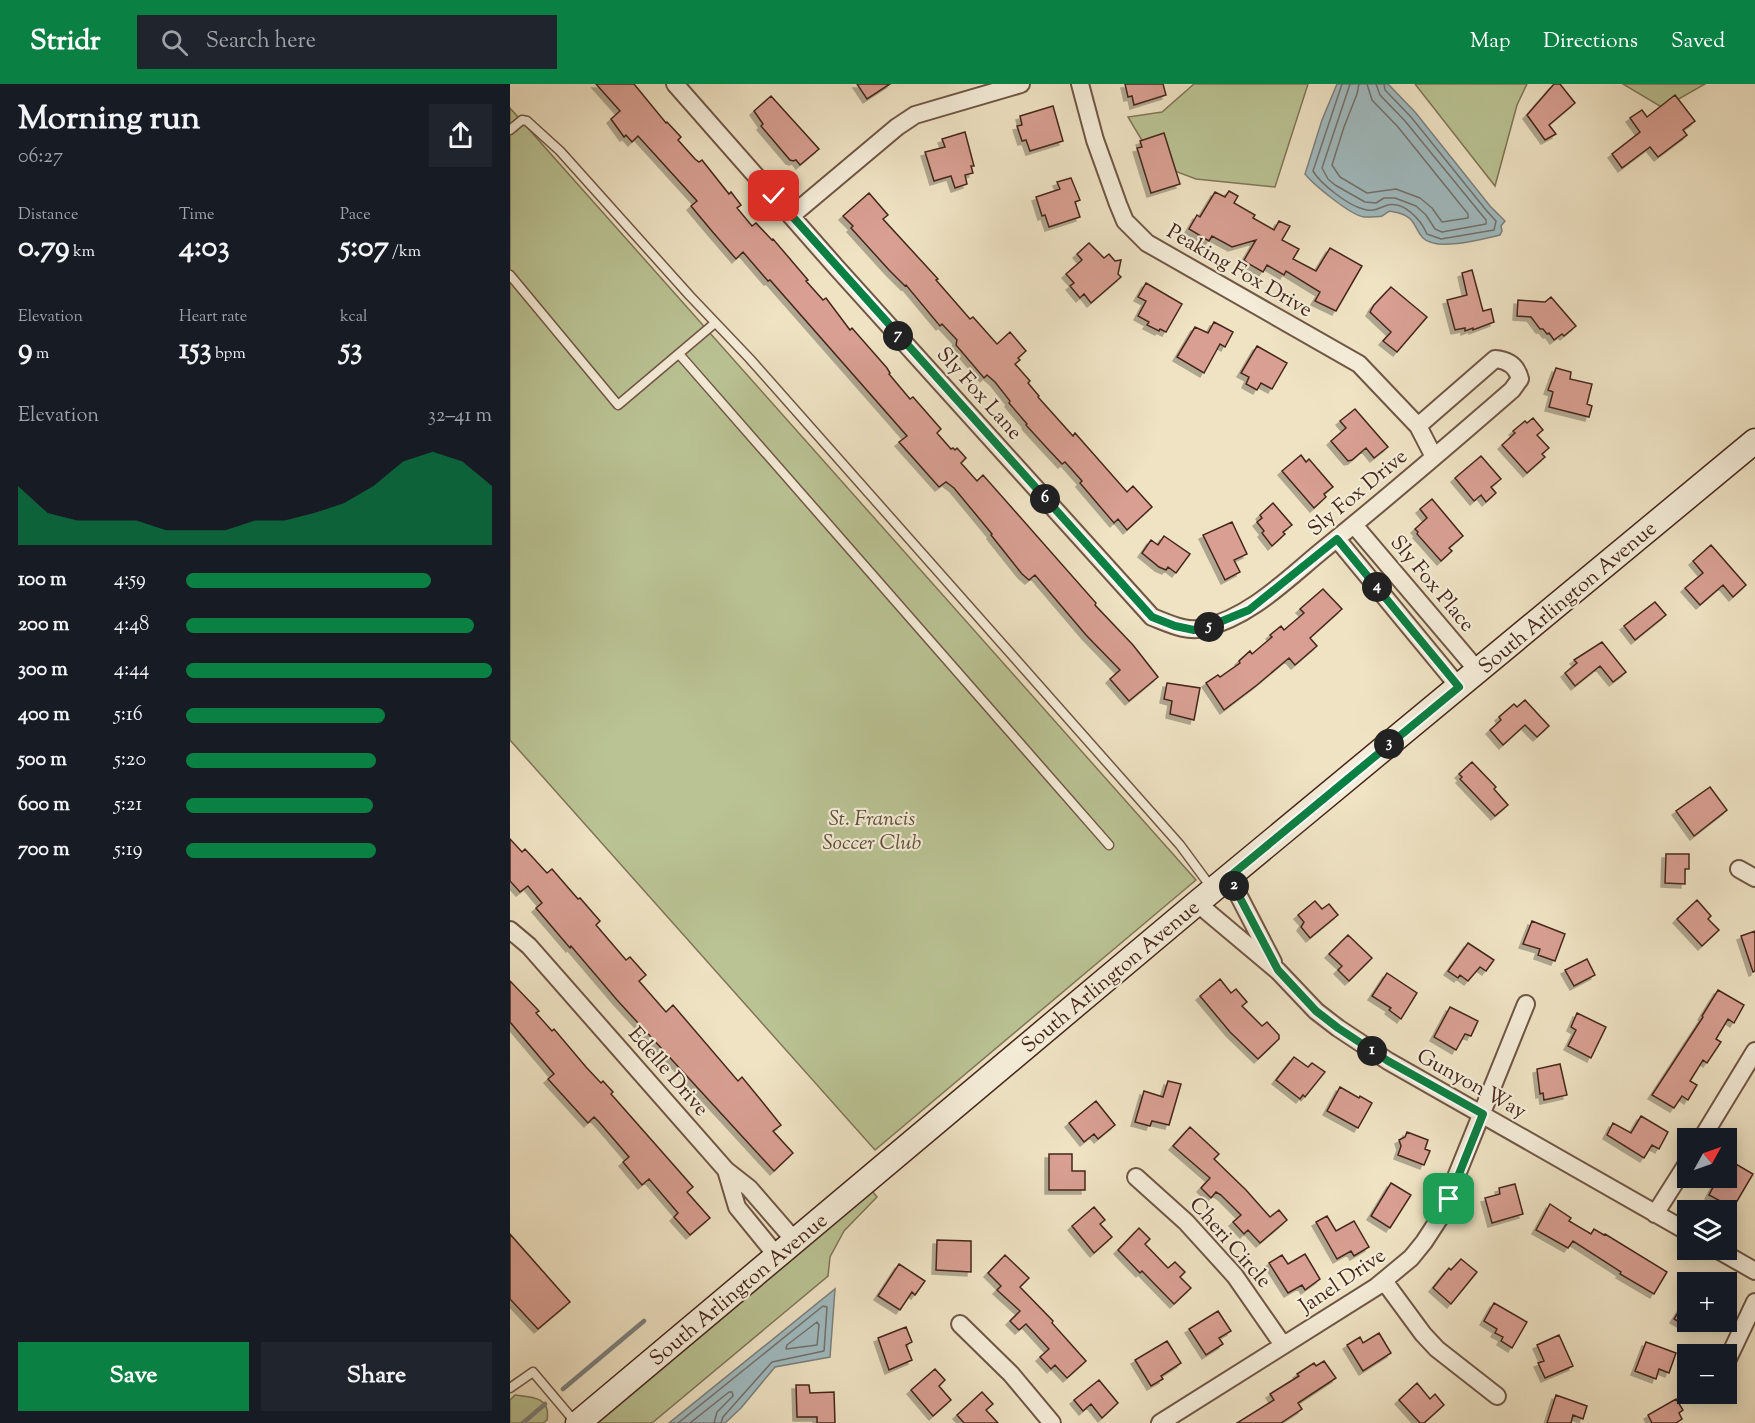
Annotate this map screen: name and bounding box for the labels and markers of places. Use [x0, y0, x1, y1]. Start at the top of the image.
pin [748, 170, 799, 221]
pin: 7 [883, 321, 913, 351]
pin: 6 [1030, 484, 1060, 514]
pin: 4 [1362, 572, 1392, 602]
pin: 5 [1194, 612, 1224, 642]
pin: 3 [1374, 729, 1404, 759]
pin: 2 [1219, 871, 1249, 901]
pin: 1 [1357, 1036, 1387, 1066]
pin [1423, 1173, 1474, 1224]

